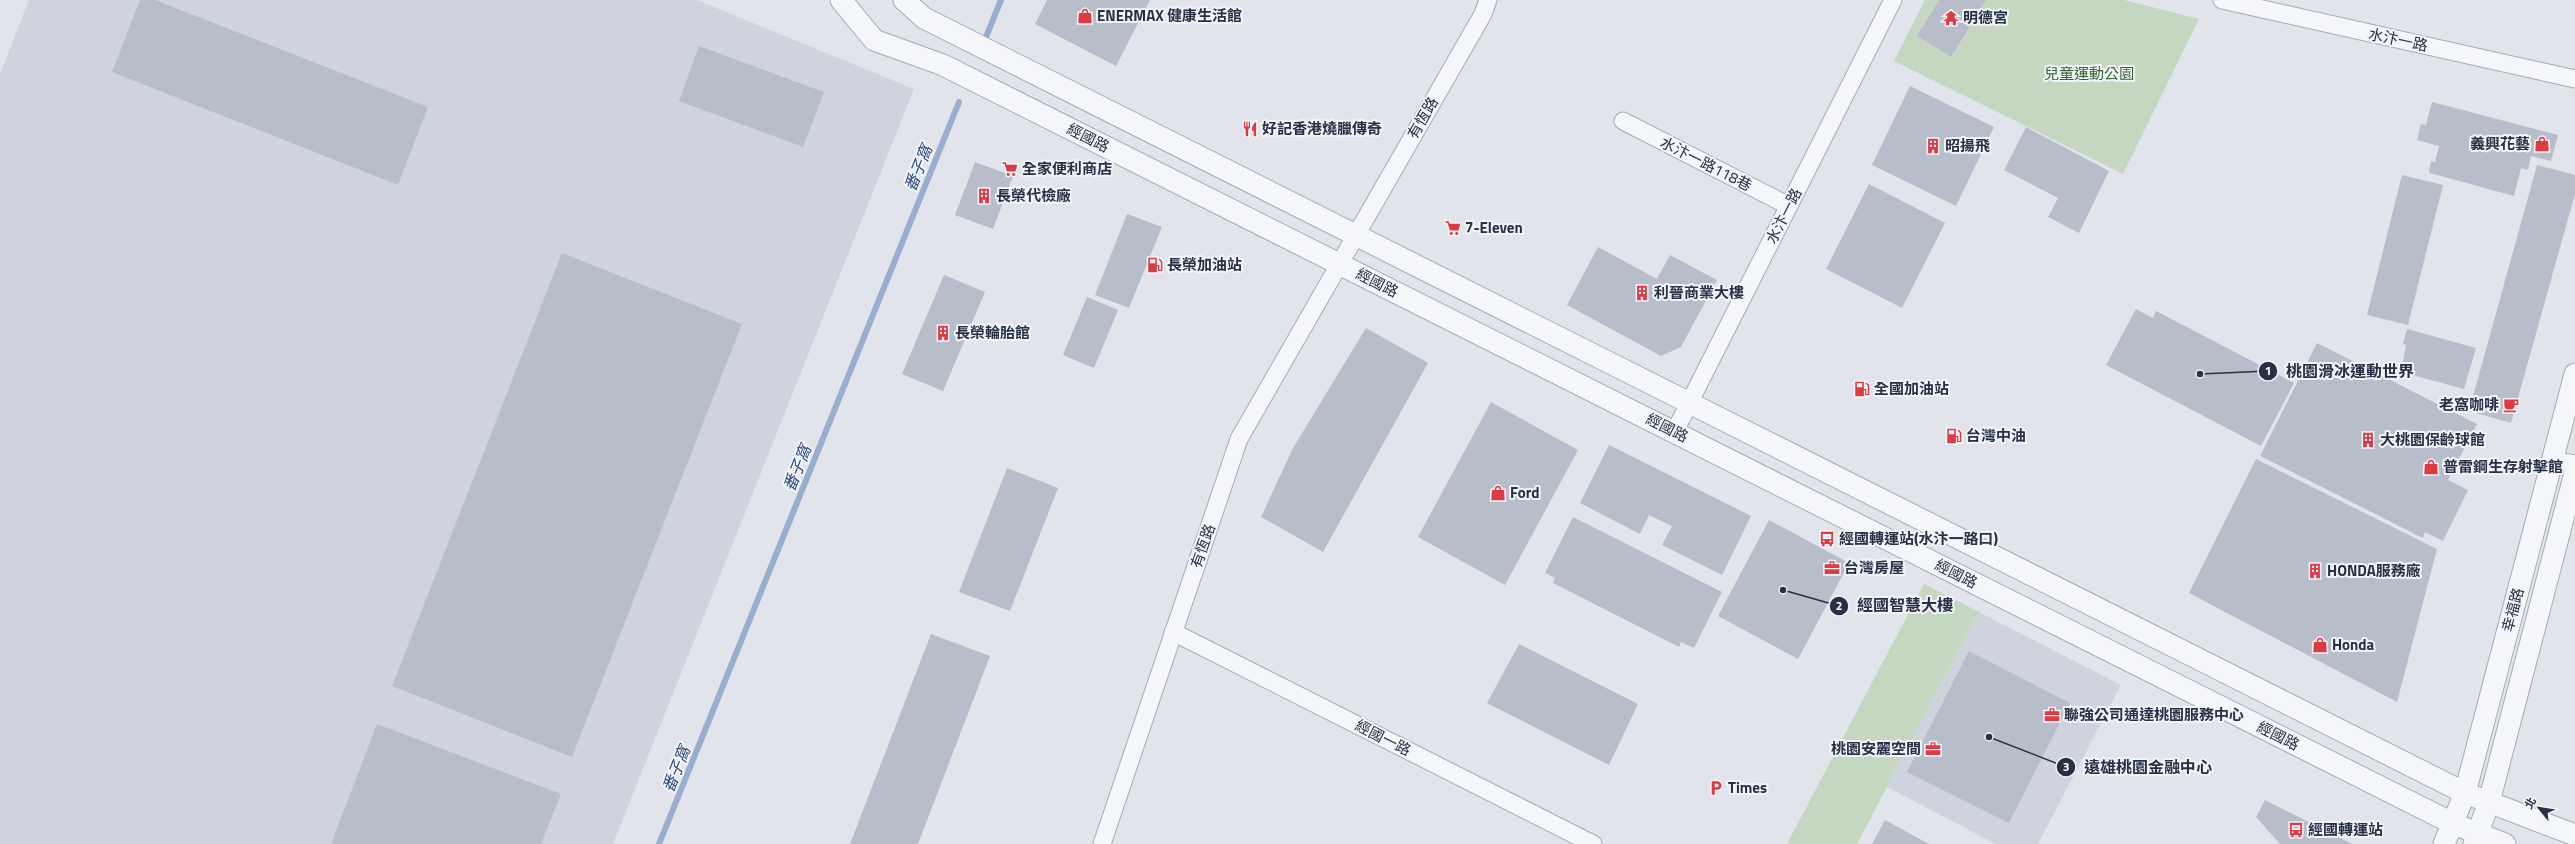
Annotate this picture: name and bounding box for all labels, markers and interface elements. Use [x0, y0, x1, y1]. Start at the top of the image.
place label: ENERMAX 健康生活館 [1097, 4, 1242, 27]
place label: 明德宮 [1963, 6, 2008, 29]
shop icon: ENERMAX 健康生活館 [1076, 7, 1094, 25]
temple icon: 明德宮 [1942, 9, 1960, 27]
street label: 水汴一路 [2366, 22, 2430, 57]
park label: 兒童運動公園 [2044, 62, 2134, 85]
street label: 有恆路 [1401, 93, 1444, 143]
street label: 經國路 [1063, 117, 1114, 158]
place label: 好記香港燒臘傳奇 [1262, 117, 1382, 140]
restaurant icon: 好記香港燒臘傳奇 [1241, 120, 1259, 138]
street label: 水汴一路118巷 [1656, 131, 1756, 197]
place label: 義興花藝 [2470, 132, 2530, 155]
place label: 昭揚飛 [1945, 134, 1990, 157]
shop icon: 義興花藝 [2533, 135, 2551, 153]
building icon: 昭揚飛 [1924, 137, 1942, 155]
water label: 番子窩 [898, 138, 939, 195]
place label: 全家便利商店 [1022, 157, 1112, 180]
supermarket icon: 全家便利商店 [1001, 160, 1019, 178]
place label: 長榮代檢廠 [996, 184, 1071, 207]
street label: 水汴一路 [1760, 184, 1807, 248]
building icon: 長榮代檢廠 [975, 187, 993, 205]
place label: 7-Eleven [1465, 216, 1523, 239]
supermarket icon: 7-Eleven [1444, 219, 1462, 237]
place label: 長榮加油站 [1167, 253, 1242, 276]
fuel station icon: 長榮加油站 [1146, 256, 1164, 274]
street label: 經國路 [1352, 262, 1403, 303]
place label: 利晉商業大樓 [1654, 281, 1744, 304]
building icon: 利晉商業大樓 [1633, 284, 1651, 302]
place label: 長榮輪胎館 [955, 321, 1030, 344]
building icon: 長榮輪胎館 [934, 324, 952, 342]
callout: 桃園滑冰運動世界 [2258, 357, 2422, 385]
text: 桃園滑冰運動世界 [2286, 359, 2414, 383]
text: 1 [2265, 361, 2271, 380]
place label: 全國加油站 [1874, 377, 1949, 400]
fuel station icon: 全國加油站 [1853, 380, 1871, 398]
place label: 老窩咖啡 [2439, 393, 2499, 416]
cafe icon: 老窩咖啡 [2502, 396, 2520, 414]
street label: 經國路 [1642, 407, 1693, 448]
place label: 台灣中油 [1966, 424, 2026, 447]
fuel station icon: 台灣中油 [1945, 427, 1963, 445]
place label: 大桃園保齡球館 [2380, 428, 2485, 451]
building icon: 大桃園保齡球館 [2359, 431, 2377, 449]
water label: 番子窩 [777, 438, 818, 495]
place label: 普雷鋼生存射擊館 [2443, 455, 2563, 478]
shop icon: 普雷鋼生存射擊館 [2422, 458, 2440, 476]
place label: Ford [1510, 481, 1540, 504]
shop icon: Ford [1489, 484, 1507, 502]
street label: 有恆路 [1184, 521, 1221, 571]
place label: 經國轉運站(水汴一路口) [1839, 527, 1999, 550]
bus stop icon: 經國轉運站(水汴一路口) [1818, 530, 1836, 548]
street label: 經國路 [1931, 553, 1982, 594]
place label: 台灣房屋 [1844, 556, 1904, 579]
office icon: 台灣房屋 [1823, 559, 1841, 577]
place label: HONDA服務廠 [2327, 559, 2421, 582]
building icon: HONDA服務廠 [2306, 562, 2324, 580]
street label: 幸福路 [2496, 585, 2529, 635]
callout: 經國智慧大樓 [1829, 592, 1961, 620]
text: 經國智慧大樓 [1857, 593, 1953, 617]
text: 2 [1836, 596, 1842, 615]
place label: Honda [2332, 633, 2375, 656]
shop icon: Honda [2311, 636, 2329, 654]
place label: 聯強公司通達桃園服務中心 [2064, 703, 2244, 726]
office icon: 聯強公司通達桃園服務中心 [2043, 706, 2061, 724]
street label: 經國一路 [1351, 714, 1415, 761]
street label: 經國路 [2253, 715, 2304, 756]
place label: 桃園安麗空間 [1831, 737, 1921, 760]
water label: 番子窩 [656, 739, 697, 796]
office icon: 桃園安麗空間 [1924, 740, 1942, 758]
callout: 遠雄桃園金融中心 [2056, 753, 2220, 781]
text: 遠雄桃園金融中心 [2084, 755, 2212, 779]
text: 3 [2063, 757, 2069, 776]
place label: Times [1728, 776, 1767, 799]
parking icon: Times [1707, 779, 1725, 797]
north arrow [2519, 788, 2559, 828]
text: 北 [2521, 794, 2540, 812]
place label: 經國轉運站 [2308, 818, 2383, 841]
bus stop icon: 經國轉運站 [2287, 821, 2305, 839]

